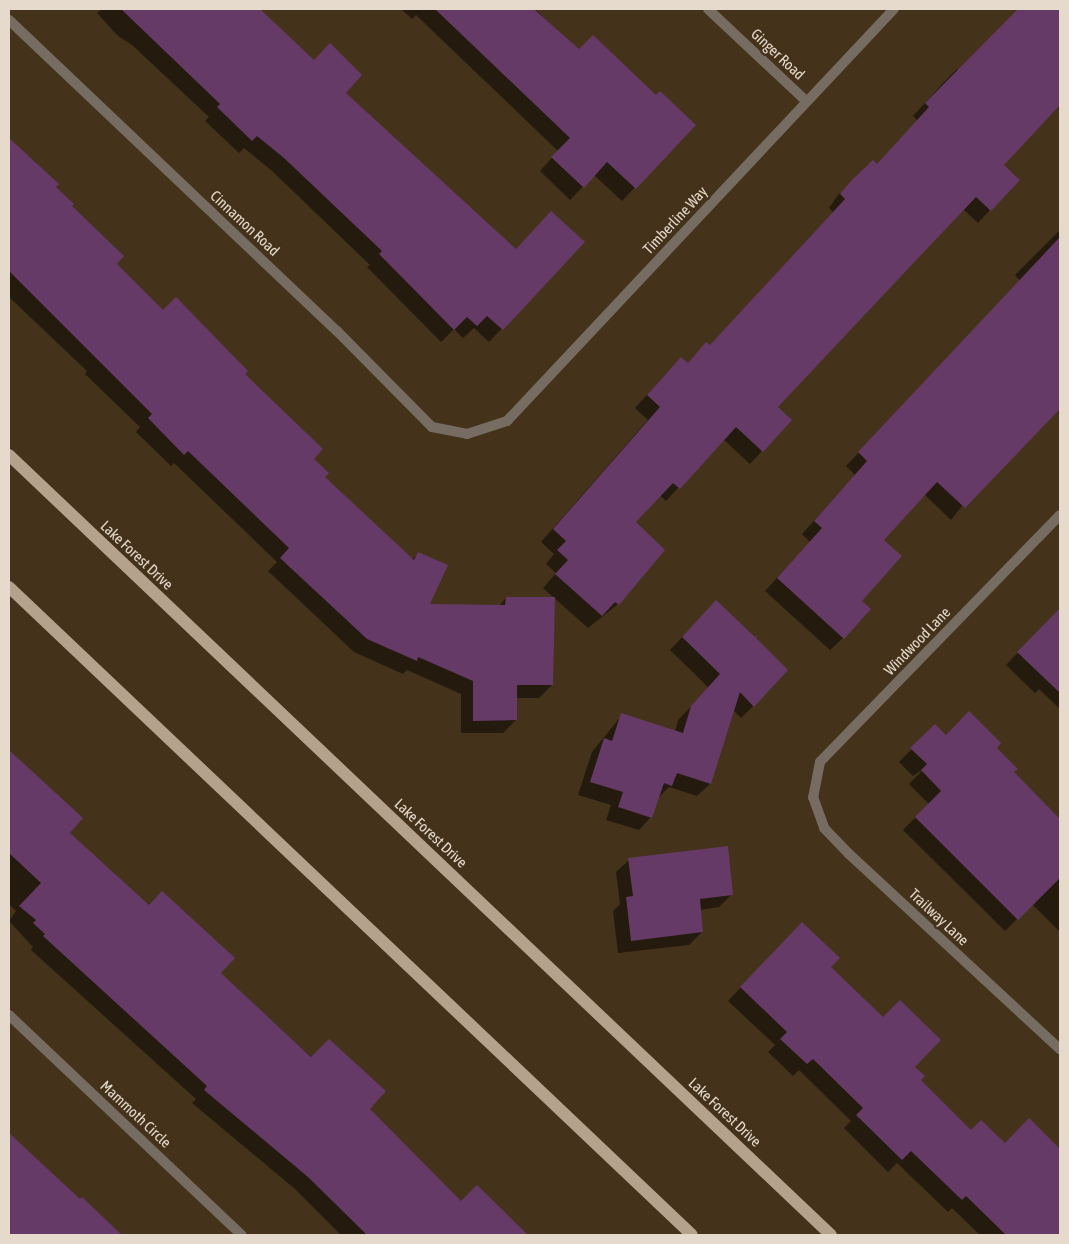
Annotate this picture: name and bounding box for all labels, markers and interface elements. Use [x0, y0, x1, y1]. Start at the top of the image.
street label: Ginger Road [747, 25, 809, 83]
street label: Timberline Way [639, 182, 711, 258]
street label: Cinnamon Road [207, 187, 283, 259]
street label: Lake Forest Drive [97, 517, 177, 593]
street label: Windwood Lane [880, 603, 954, 679]
street label: Lake Forest Drive [391, 795, 471, 871]
street label: Trailway Lane [905, 885, 973, 949]
street label: Lake Forest Drive [685, 1074, 765, 1150]
street label: Mammoth Circle [97, 1077, 175, 1151]

